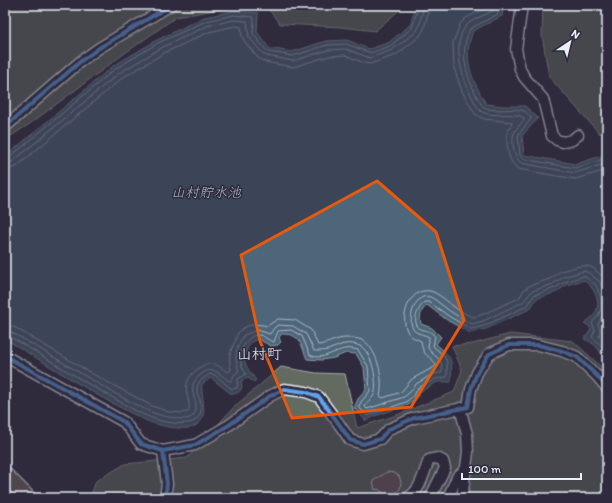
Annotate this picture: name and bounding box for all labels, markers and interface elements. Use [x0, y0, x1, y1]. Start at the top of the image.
north arrow [550, 22, 590, 62]
text: N [569, 27, 582, 42]
water label: 山村貯水池 [171, 184, 242, 201]
district label: 山村町 [236, 345, 282, 363]
scale bar [462, 455, 581, 481]
text: 100 m [468, 462, 501, 476]

